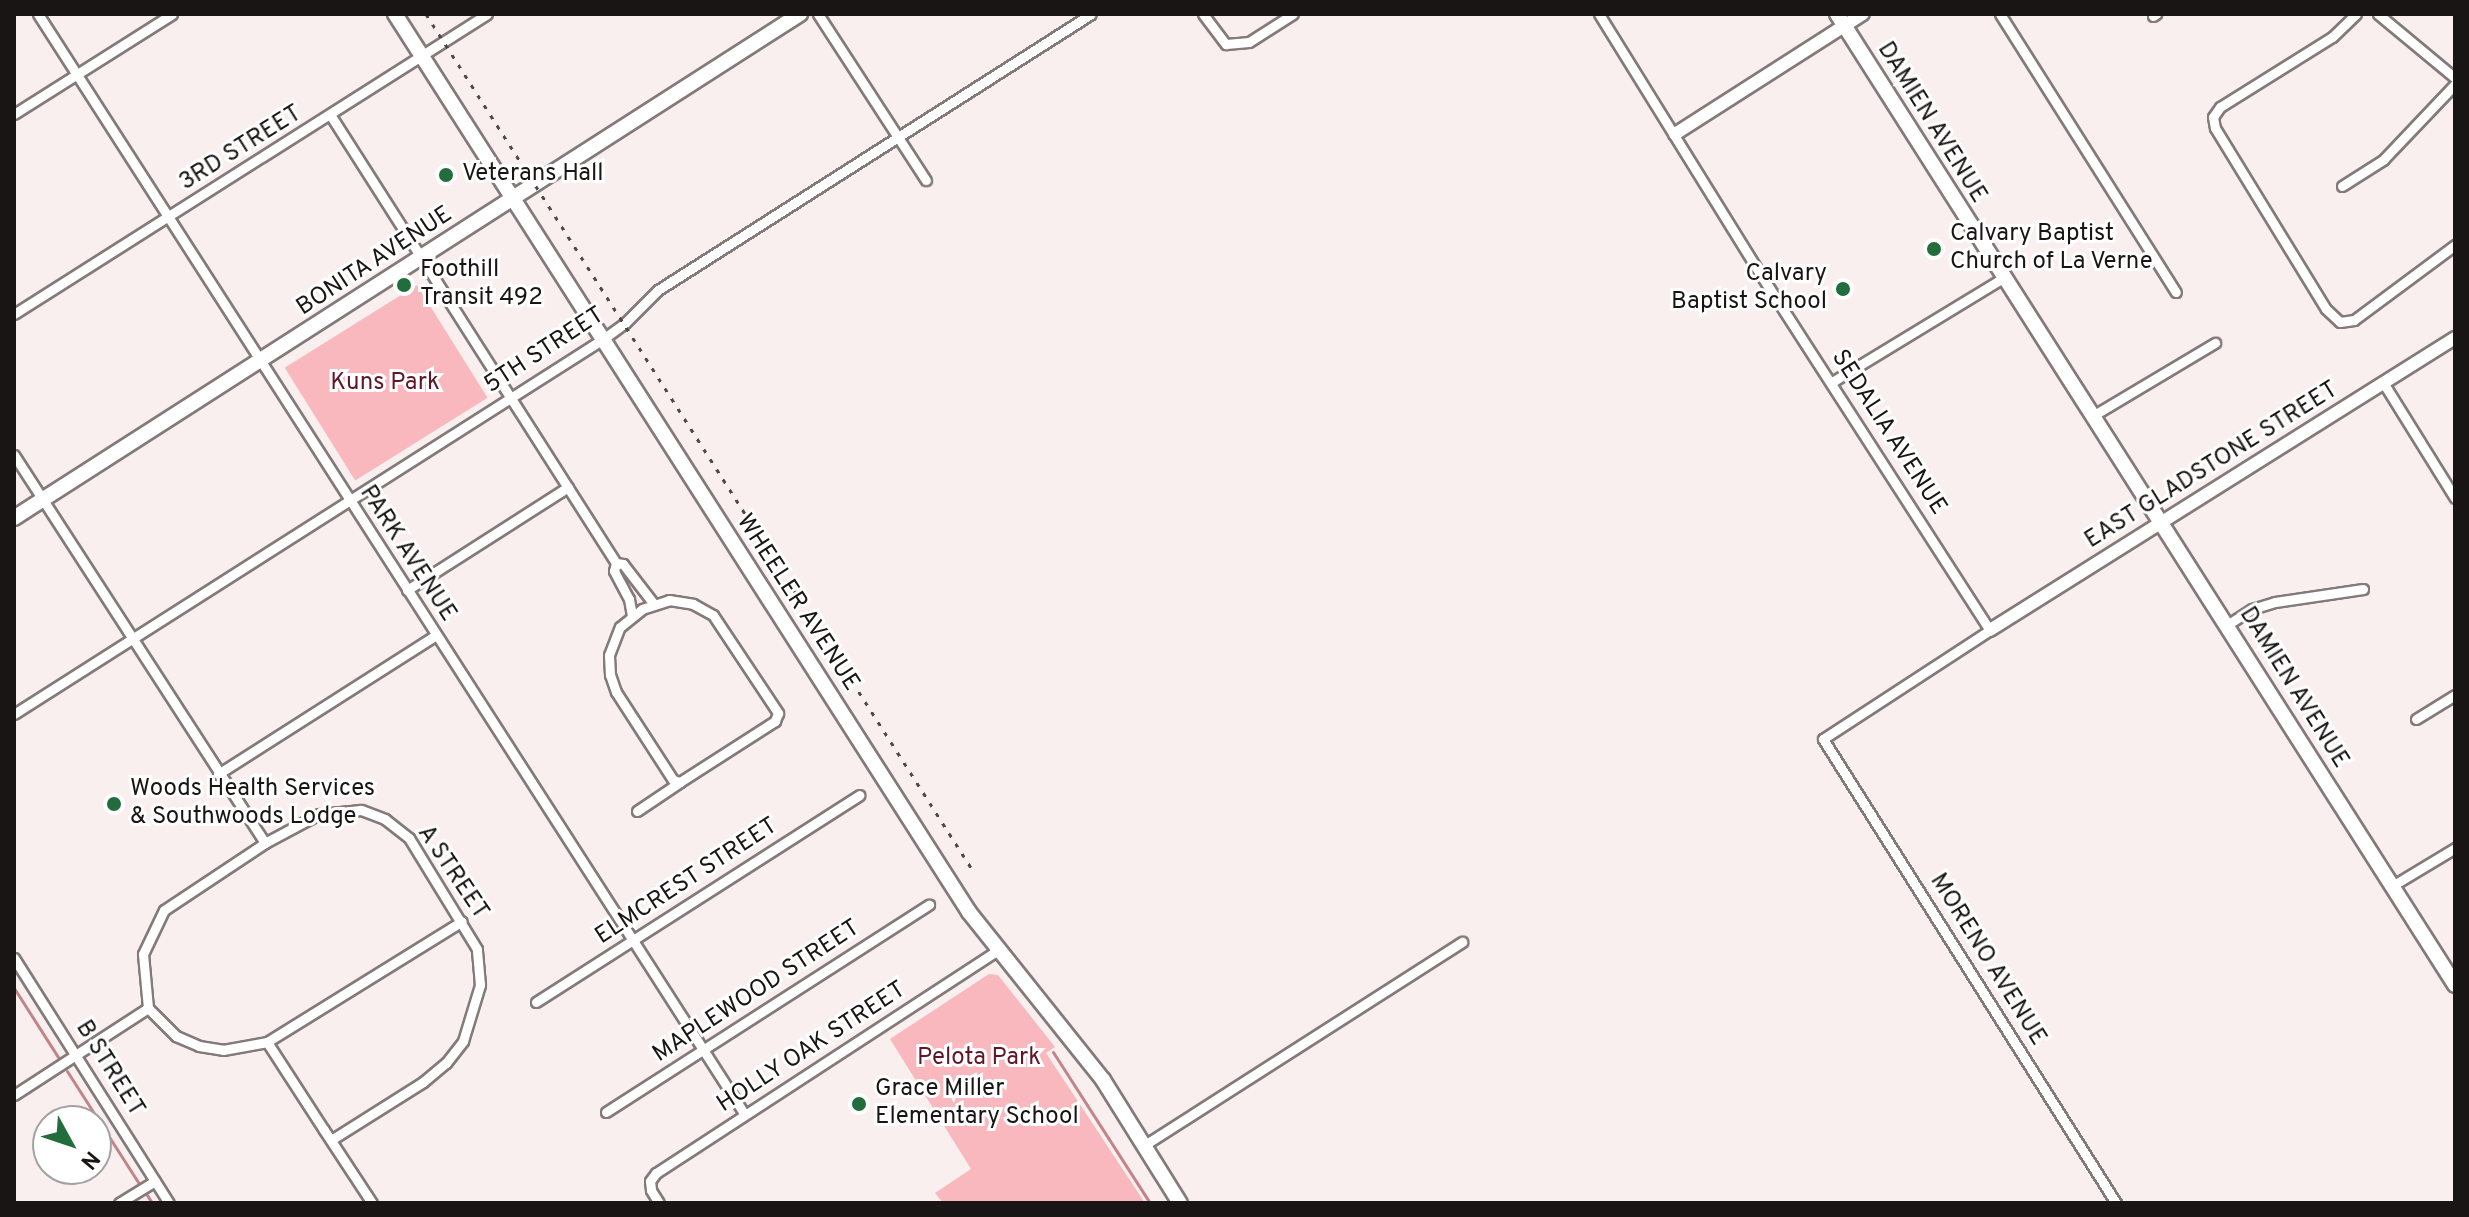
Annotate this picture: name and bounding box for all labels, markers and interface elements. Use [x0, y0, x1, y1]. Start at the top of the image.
street label: DAMIEN AVENUE [1870, 37, 1992, 209]
street label: 3RD STREET [175, 100, 307, 198]
place label: Veterans Hall [462, 161, 604, 189]
marker: Veterans Hall [437, 166, 455, 184]
street label: BONITA AVENUE [291, 201, 459, 323]
place label: Calvary Baptist Church of La Verne [1950, 221, 2154, 277]
marker: Calvary Baptist Church of La Verne [1925, 240, 1943, 258]
place label: Foothill Transit 492 [420, 257, 543, 313]
place label: Calvary Baptist School [1671, 261, 1827, 317]
marker: Foothill Transit 492 [395, 276, 413, 294]
marker: Calvary Baptist School [1834, 280, 1852, 298]
street label: 5TH STREET [480, 302, 610, 400]
street label: SEDALIA AVENUE [1823, 344, 1953, 522]
park label: Kuns Park [330, 370, 440, 398]
street label: EAST GLADSTONE STREET [2080, 376, 2344, 556]
street label: PARK AVENUE [352, 480, 462, 628]
street label: WHEELER AVENUE [729, 509, 865, 697]
street label: DAMIEN AVENUE [2232, 602, 2354, 774]
place label: Woods Health Services & Southwoods Lodge [130, 776, 375, 832]
marker: Woods Health Services & Southwoods Lodge [105, 795, 123, 813]
street label: ELMCREST STREET [590, 812, 784, 952]
street label: A STREET [410, 820, 494, 926]
street label: MORENO AVENUE [1922, 868, 2052, 1052]
street label: MAPLEWOOD STREET [648, 914, 866, 1070]
street label: HOLLY OAK STREET [712, 976, 912, 1120]
street label: B STREET [68, 1016, 150, 1122]
park label: Pelota Park [917, 1045, 1041, 1073]
place label: Grace Miller Elementary School [875, 1076, 1079, 1132]
marker: Grace Miller Elementary School [850, 1095, 868, 1113]
north arrow [32, 1105, 112, 1185]
text: N [74, 1145, 105, 1174]

